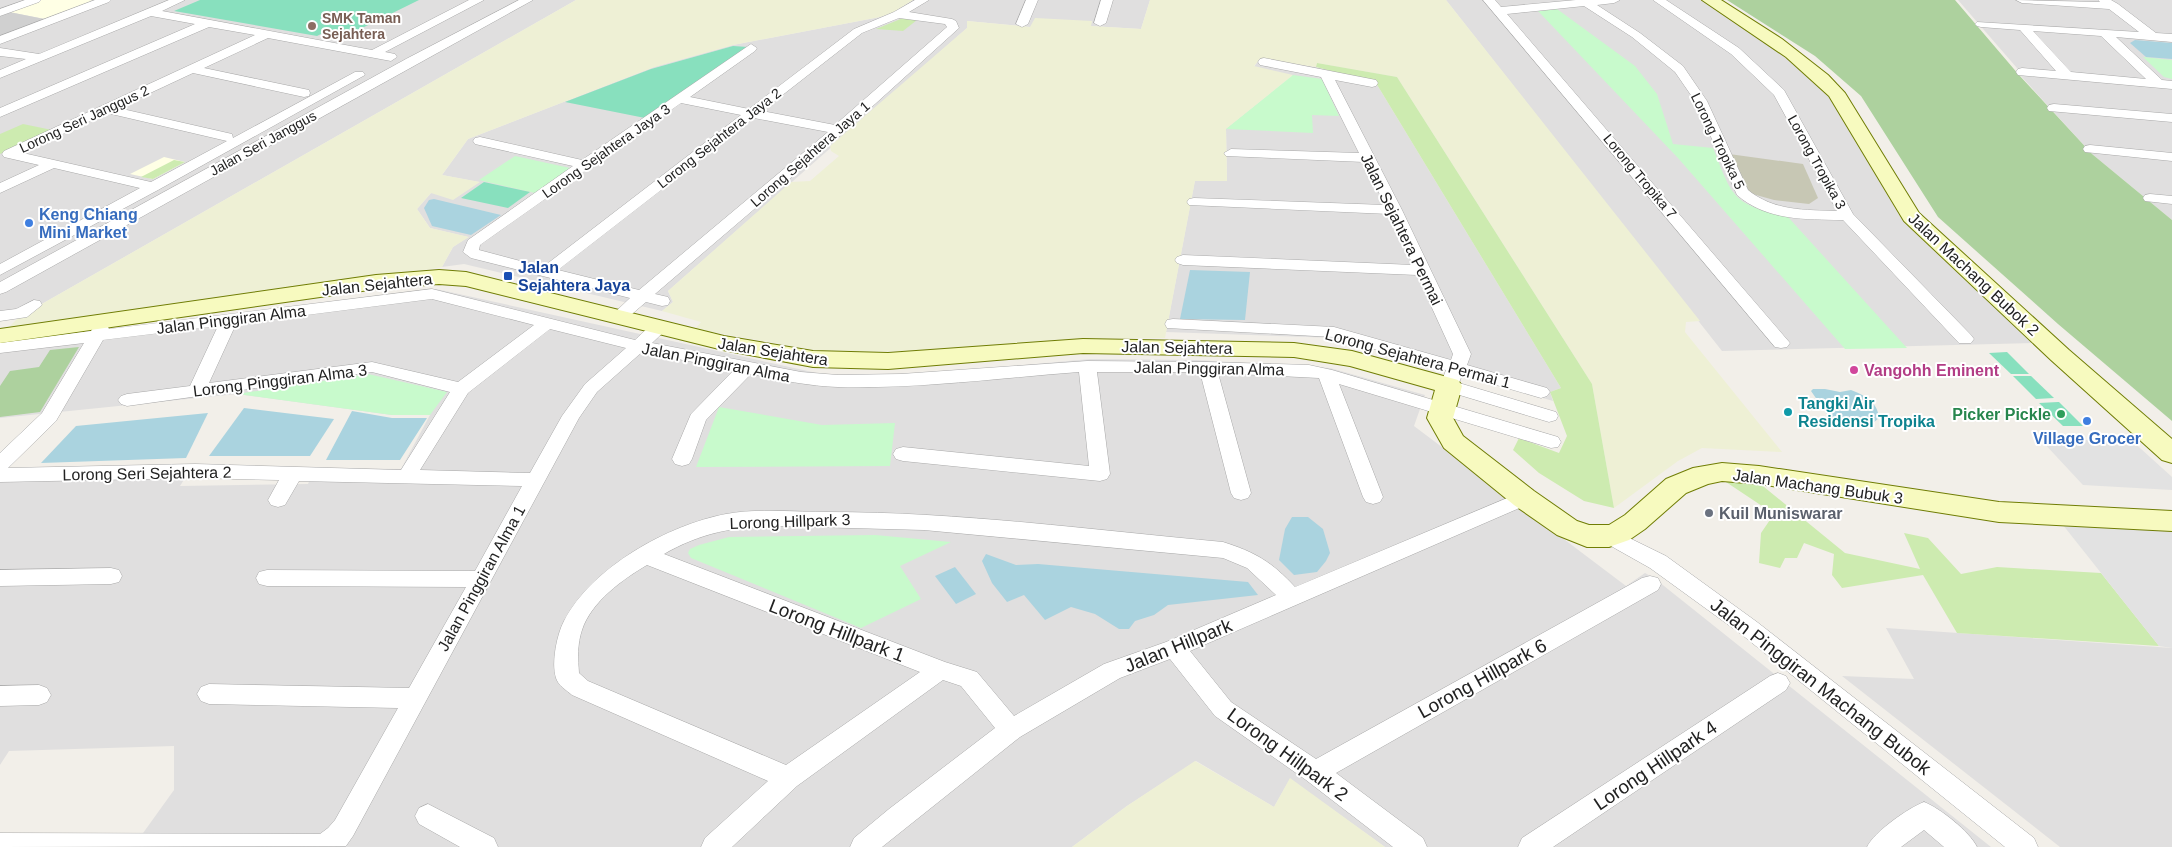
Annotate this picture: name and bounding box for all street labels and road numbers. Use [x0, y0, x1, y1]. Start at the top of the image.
street label: Lorong Seri Janggus 2 [17, 82, 151, 156]
street label: Lorong Sejahtera Jaya 2 [654, 85, 784, 191]
street label: Lorong Tropika 5 [1688, 90, 1748, 192]
street label: Lorong Sejahtera Jaya 1 [747, 98, 873, 210]
street label: Lorong Sejahtera Jaya 3 [539, 101, 673, 201]
street label: Jalan Seri Janggus [207, 107, 319, 179]
street label: Lorong Tropika 3 [1785, 112, 1850, 212]
street label: Lorong Tropika 7 [1600, 131, 1680, 222]
street label: Jalan Sejahtera Permai [1357, 151, 1446, 308]
street label: Jalan Machang Bubok 2 [1905, 210, 2042, 339]
street label: Jalan Sejahtera [321, 270, 433, 299]
street label: Jalan Pinggiran Alma [155, 302, 307, 337]
street label: Lorong Sejahtera Permai 1 [1323, 326, 1513, 391]
street label: Jalan Sejahtera [717, 334, 829, 369]
street label: Jalan Sejahtera [1121, 338, 1233, 357]
street label: Jalan Pinggiran Alma [641, 340, 791, 385]
street label: Jalan Pinggiran Alma [1134, 359, 1284, 378]
street label: Lorong Pinggiran Alma 3 [192, 361, 368, 400]
street label: Lorong Seri Sejahtera 2 [62, 464, 232, 483]
street label: Jalan Machang Bubuk 3 [1732, 466, 1904, 507]
street label: Jalan Pinggiran Alma 1 [434, 502, 529, 654]
street label: Lorong Hillpark 3 [729, 511, 851, 532]
street label: Jalan Pinggiran Machang Bubok [1706, 594, 1935, 779]
street label: Lorong Hillpark 1 [766, 595, 908, 666]
street label: Jalan Hillpark [1121, 614, 1235, 677]
street label: Lorong Hillpark 6 [1414, 634, 1550, 722]
street label: Lorong Hillpark 2 [1223, 704, 1352, 805]
street label: Lorong Hillpark 4 [1590, 716, 1721, 814]

